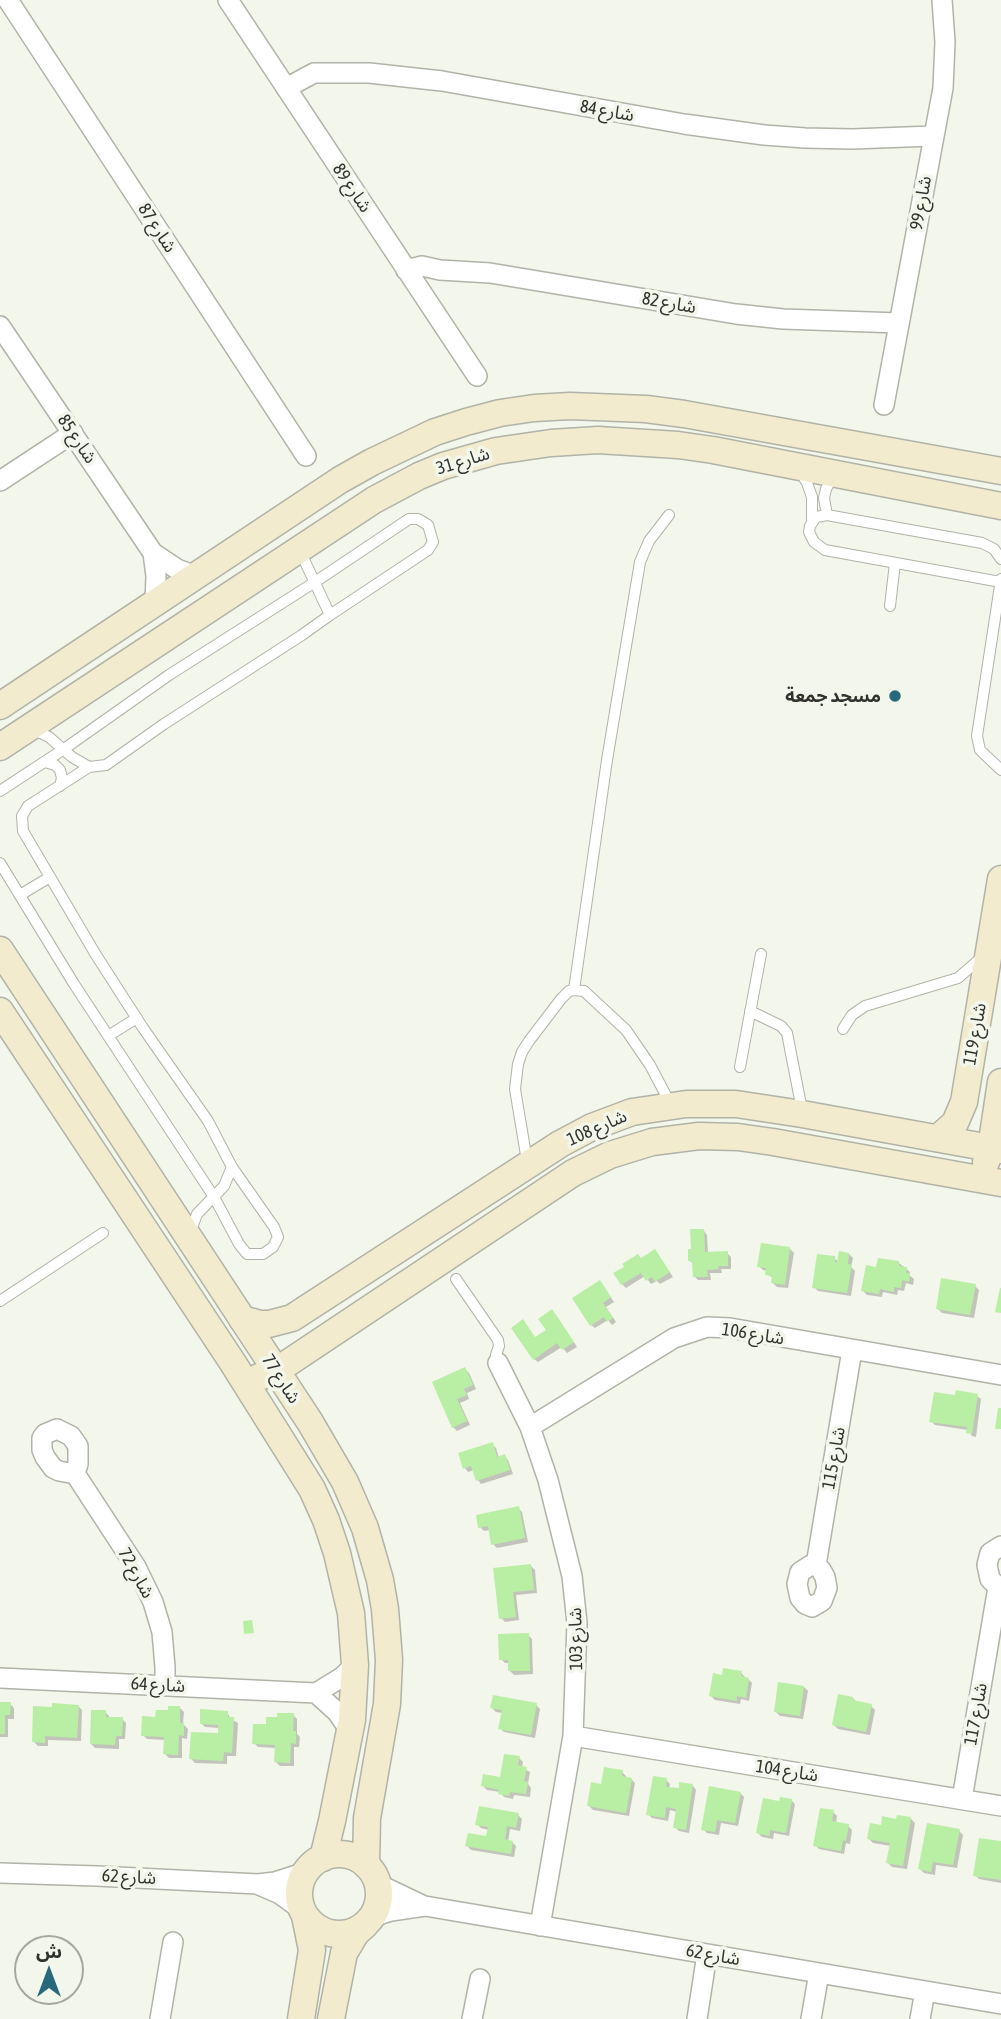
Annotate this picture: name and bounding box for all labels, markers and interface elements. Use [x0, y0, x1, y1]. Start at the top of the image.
street label: شارع 84 [578, 96, 636, 126]
street label: شارع 89 [328, 159, 376, 217]
street label: شارع 99 [906, 174, 936, 232]
street label: شارع 87 [133, 199, 181, 257]
street label: شارع 82 [640, 288, 698, 318]
street label: شارع 85 [53, 410, 101, 468]
street label: شارع 31 [434, 443, 492, 479]
place label: مسجد جمعة [785, 685, 881, 707]
marker: مسجد جمعة [887, 688, 903, 704]
street label: شارع 119 [959, 1001, 991, 1067]
street label: شارع 108 [564, 1105, 630, 1151]
street label: شارع 106 [720, 1318, 786, 1350]
street label: شارع 77 [257, 1350, 305, 1408]
street label: شارع 115 [818, 1425, 850, 1491]
street label: شارع 72 [113, 1544, 159, 1602]
street label: شارع 103 [565, 1607, 587, 1671]
street label: شارع 64 [130, 1673, 186, 1697]
street label: شارع 117 [960, 1681, 992, 1747]
street label: شارع 104 [754, 1755, 820, 1787]
street label: شارع 62 [101, 1865, 157, 1889]
north arrow [14, 1935, 84, 2005]
text: ش [36, 1940, 62, 1962]
street label: شارع 62 [684, 1940, 742, 1970]

